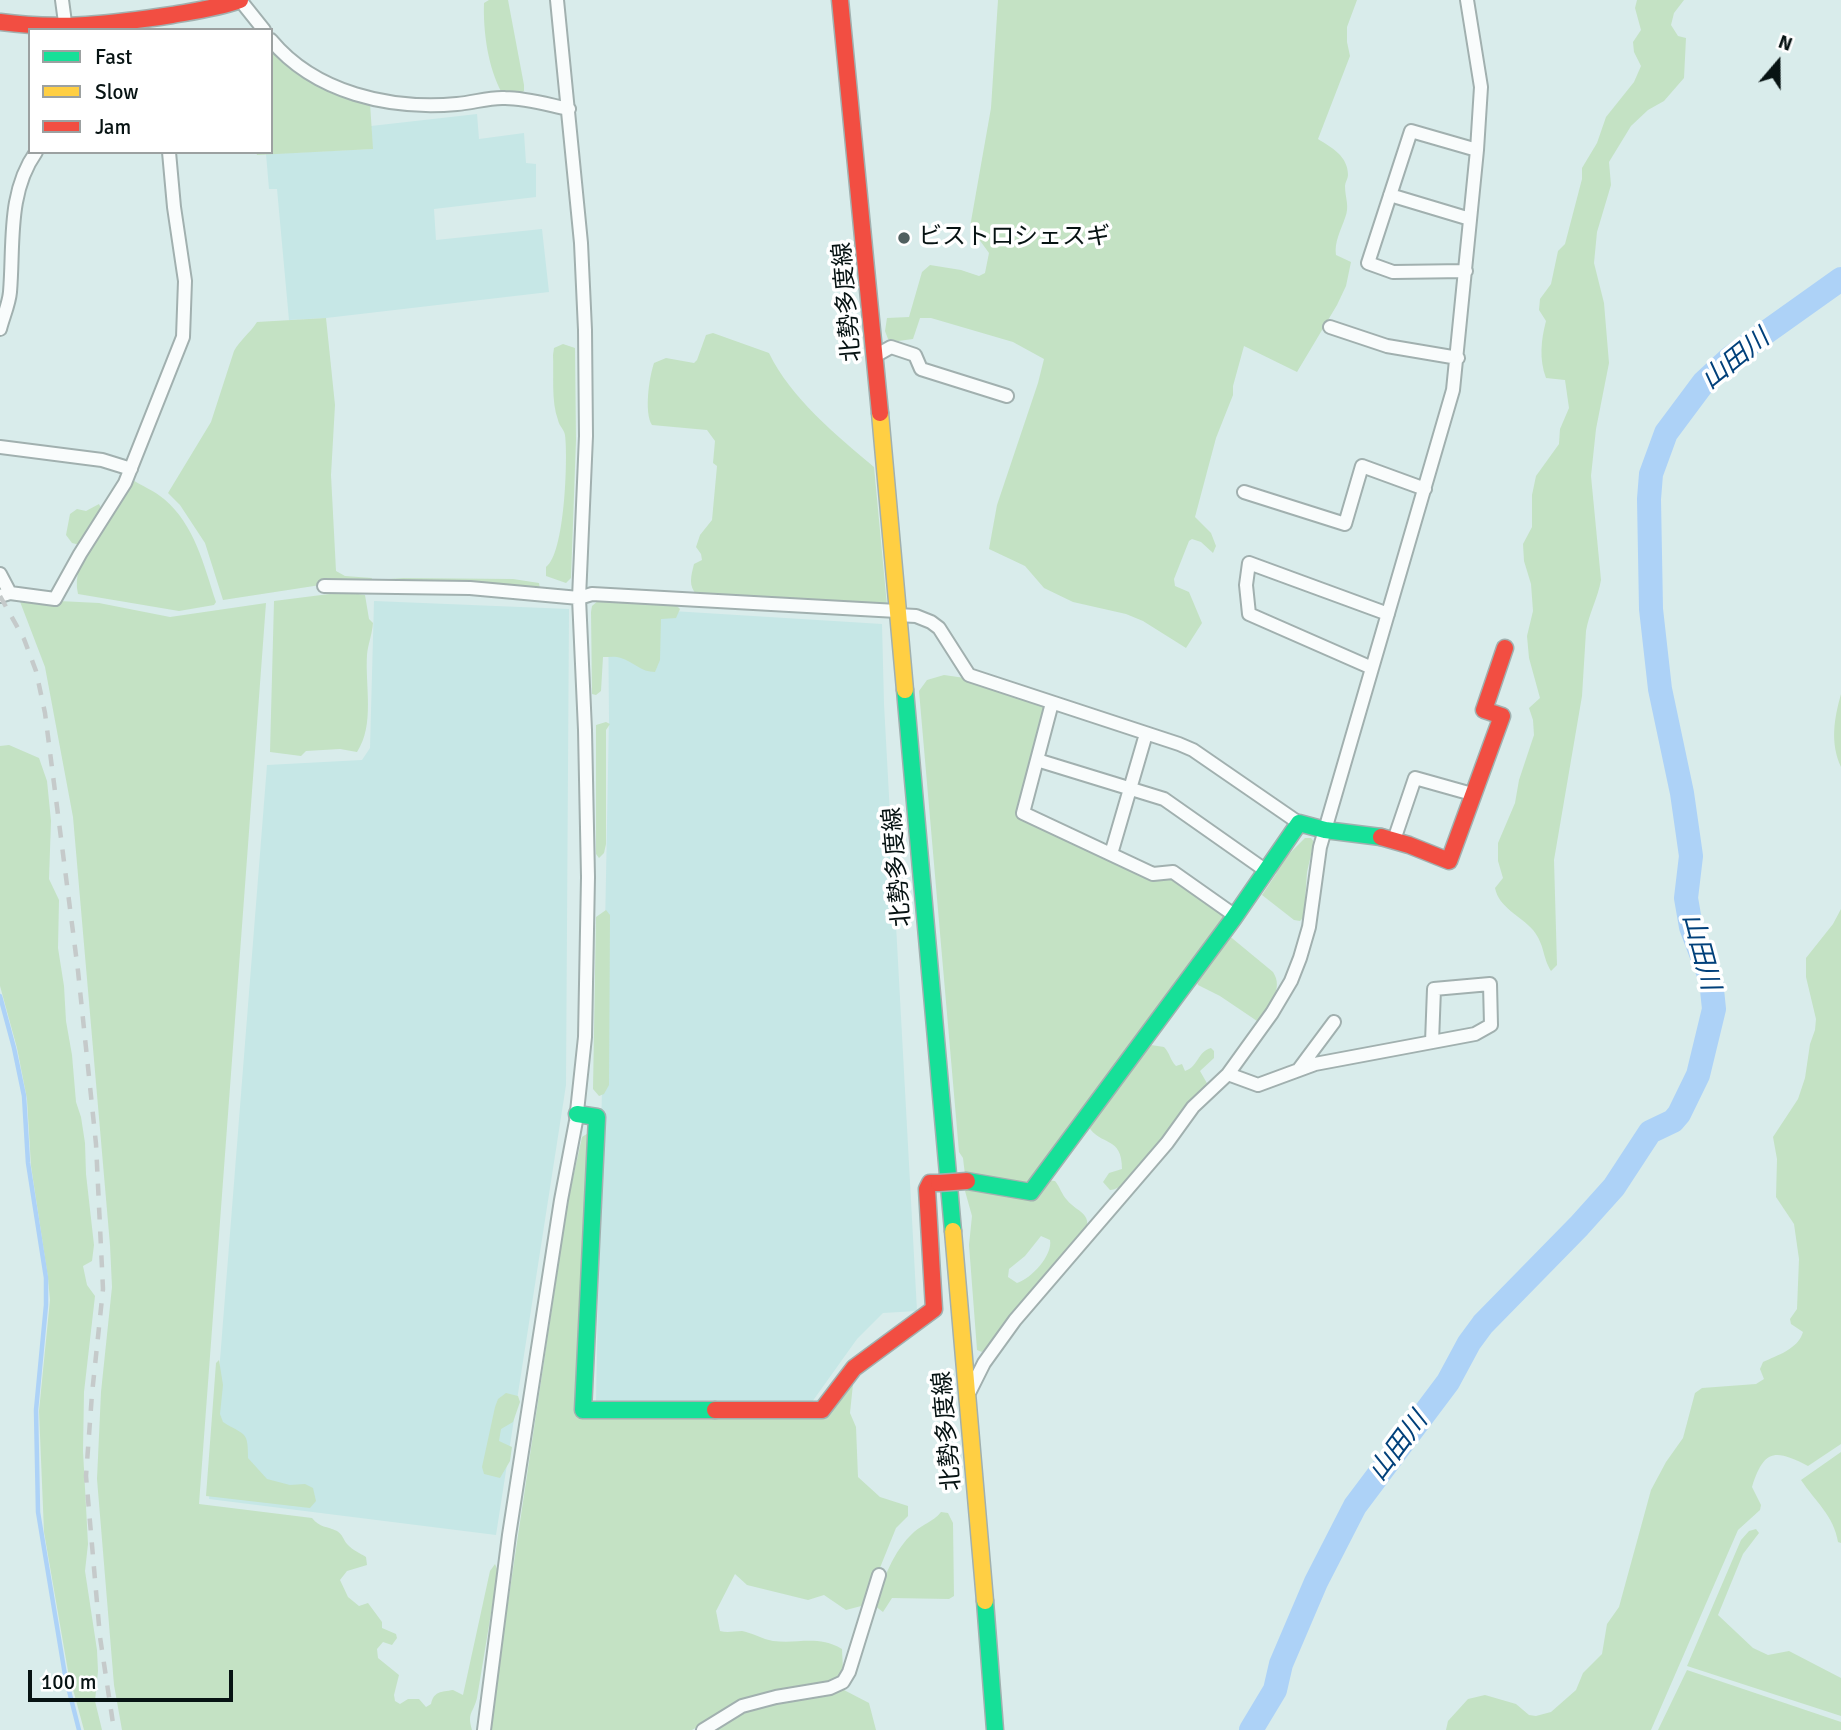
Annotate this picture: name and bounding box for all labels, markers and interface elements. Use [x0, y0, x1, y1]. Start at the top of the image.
legend [28, 28, 273, 154]
north arrow [1743, 28, 1813, 98]
text: N [1775, 30, 1795, 57]
text: Fast [95, 44, 132, 70]
text: Slow [95, 79, 139, 105]
text: Jam [95, 114, 131, 140]
place label: ビストロシェスギ [918, 224, 1110, 252]
marker: ビストロシェスギ [896, 230, 912, 246]
street label: 北勢多度線 [828, 241, 868, 363]
water label: 山田川 [1696, 323, 1776, 397]
street label: 北勢多度線 [878, 806, 918, 928]
water label: 山田川 [1675, 910, 1725, 994]
street label: 北勢多度線 [928, 1370, 968, 1492]
water label: 山田川 [1363, 1406, 1435, 1488]
scale bar [32, 1656, 236, 1700]
text: 100 m [41, 1669, 96, 1695]

